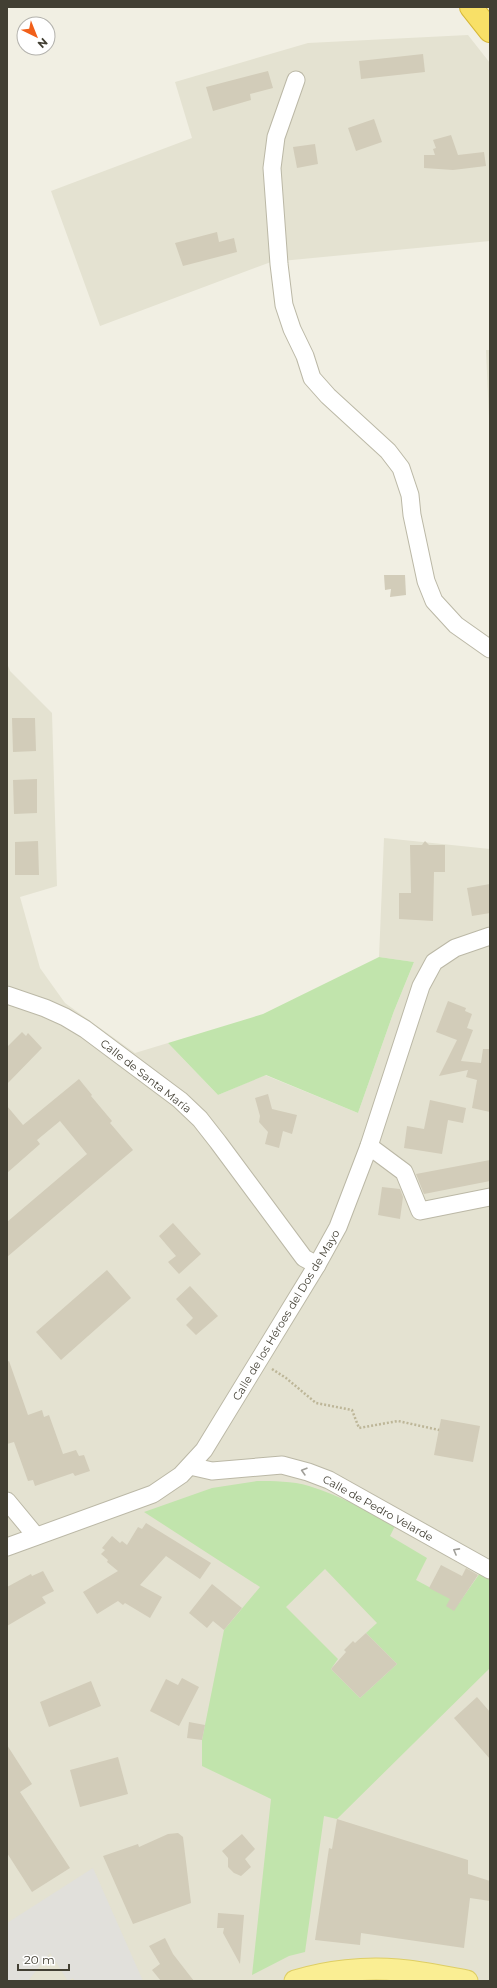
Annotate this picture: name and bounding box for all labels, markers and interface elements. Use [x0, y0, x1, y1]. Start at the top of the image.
north arrow [16, 16, 56, 56]
text: N [35, 35, 51, 51]
street label: Calle de Santa María [98, 1036, 194, 1116]
street label: Calle de los Héroes del Dos de Mayo [229, 1227, 343, 1403]
one-way arrow [301, 1467, 308, 1476]
street label: Calle de Pedro Velarde [320, 1472, 436, 1544]
one-way arrow [453, 1548, 460, 1555]
scale bar [18, 1946, 69, 1972]
text: 20 m [24, 1952, 55, 1967]

